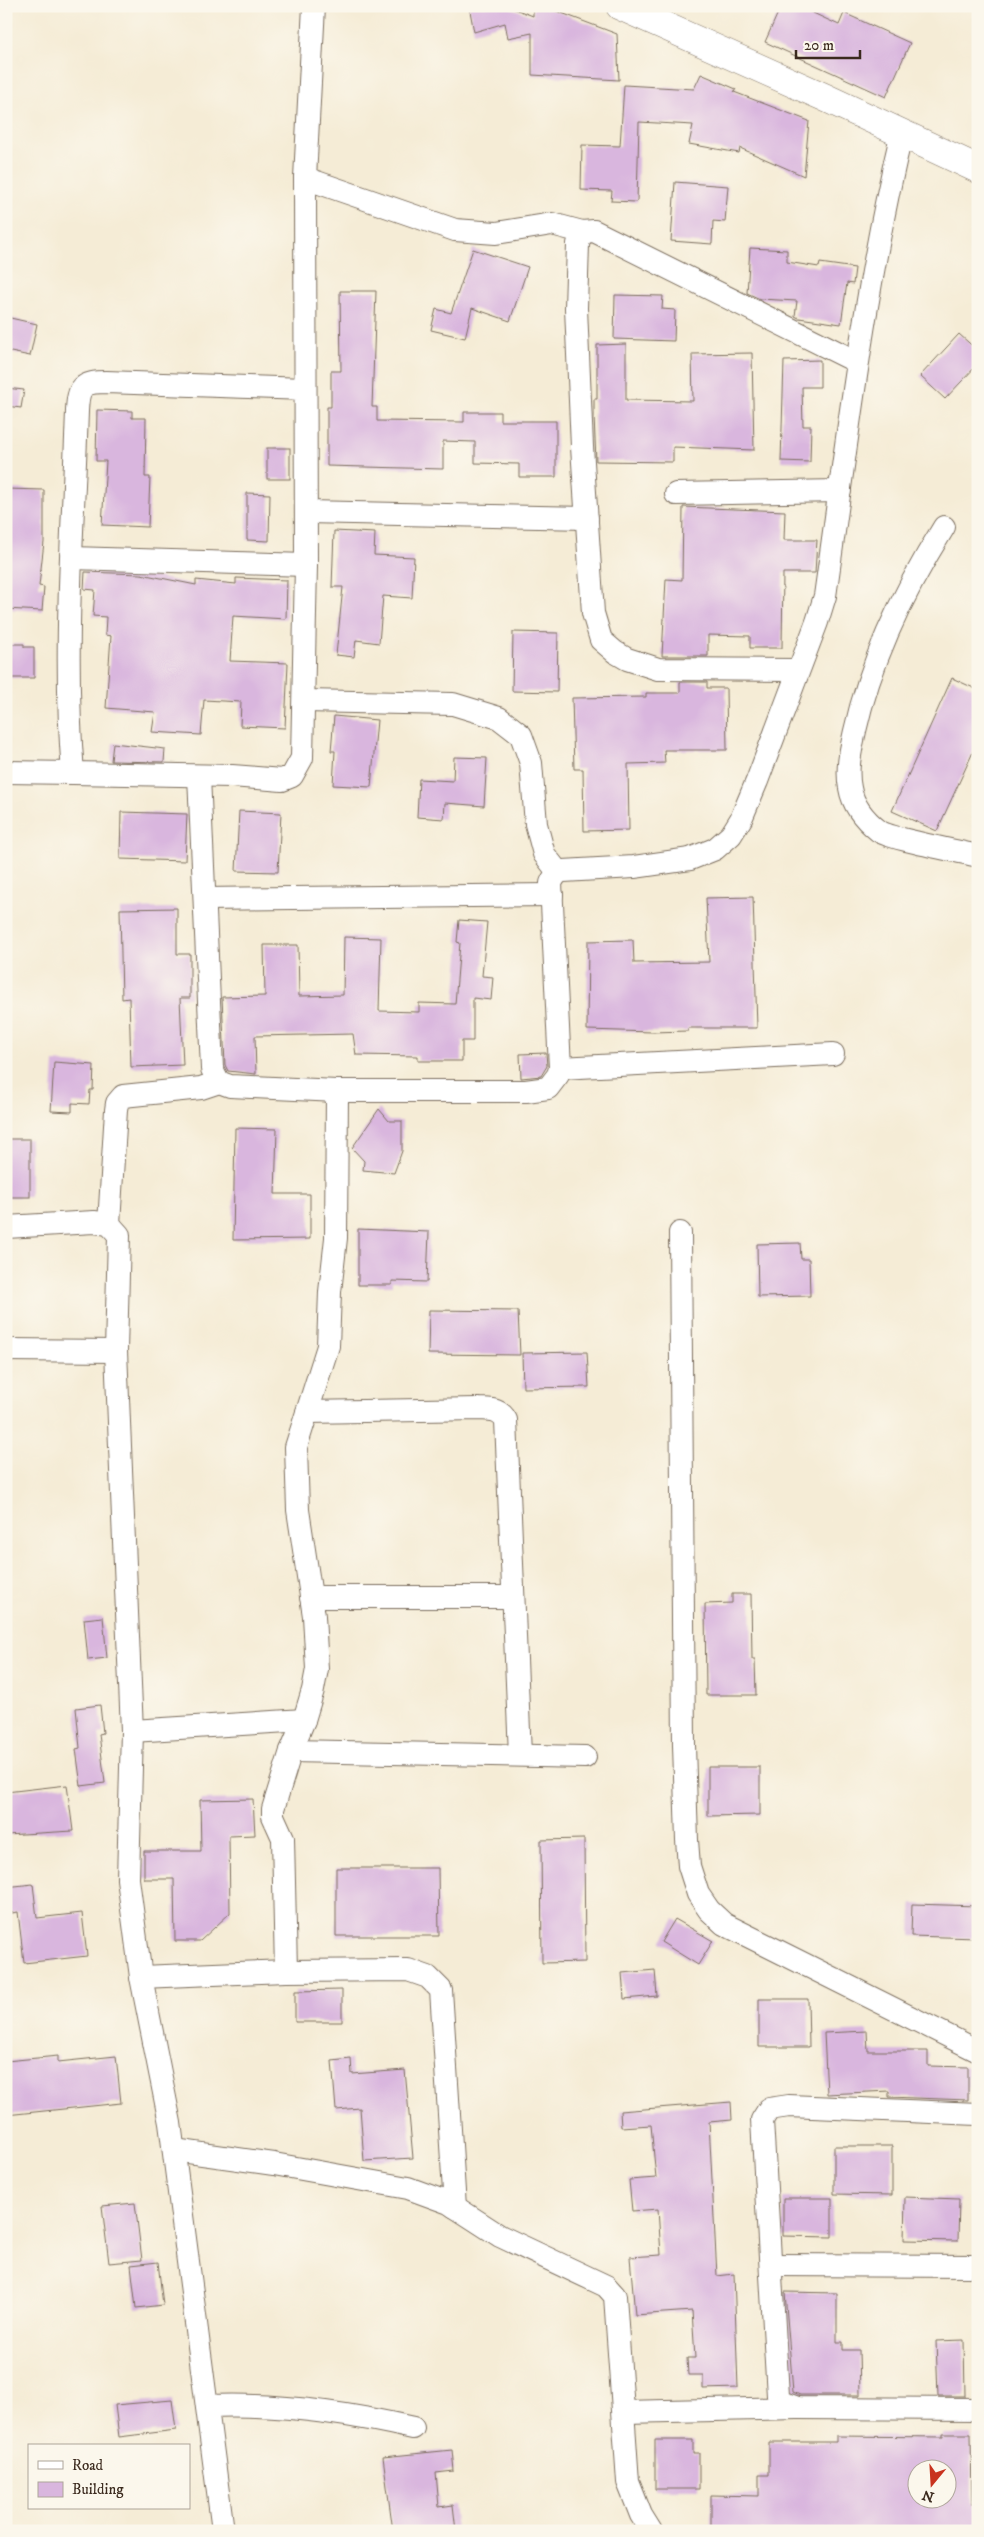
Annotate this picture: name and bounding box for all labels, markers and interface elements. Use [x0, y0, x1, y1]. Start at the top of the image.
scale bar [796, 28, 860, 60]
text: 20 m [804, 36, 834, 55]
legend [28, 2444, 190, 2510]
text: Road [72, 2456, 104, 2475]
north arrow [906, 2460, 956, 2510]
text: Building [72, 2480, 124, 2499]
text: N [920, 2485, 937, 2506]

